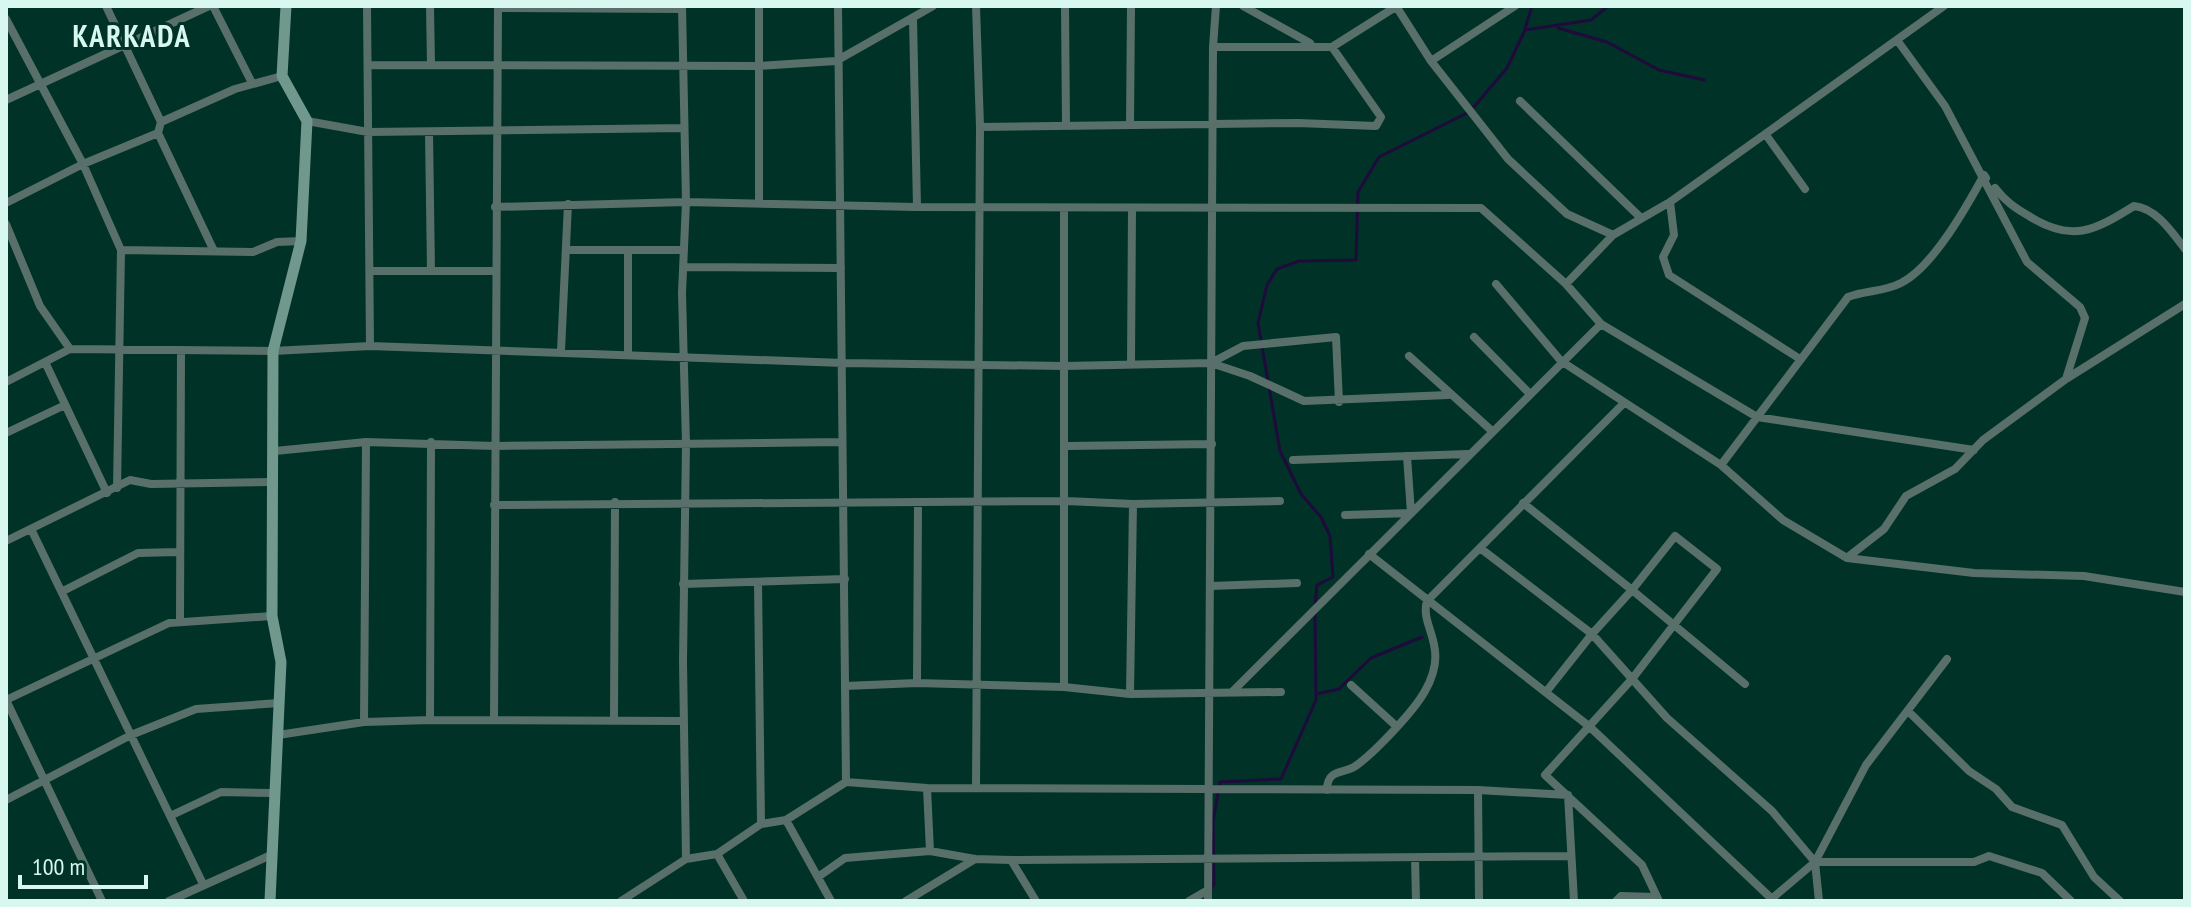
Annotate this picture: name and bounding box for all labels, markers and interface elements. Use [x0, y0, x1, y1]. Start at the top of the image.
district label: KARKADA [72, 16, 192, 55]
scale bar [20, 839, 146, 889]
text: 100 m [32, 851, 85, 882]

